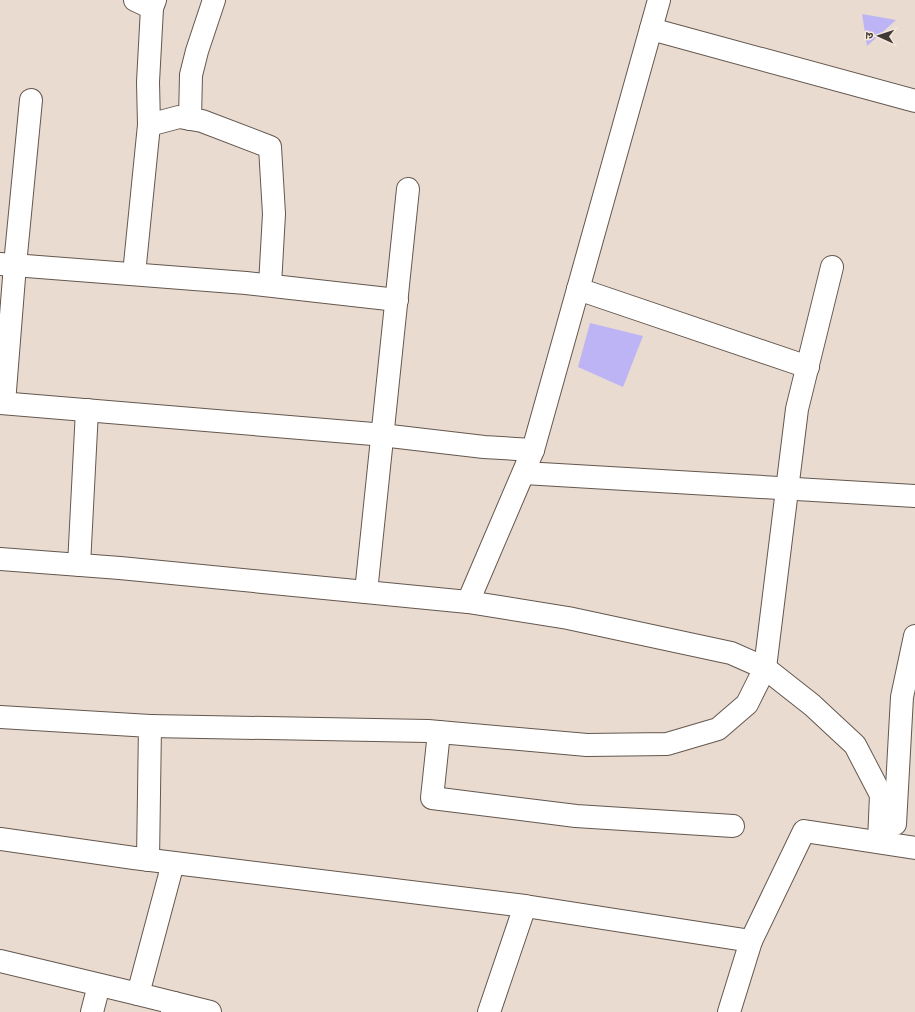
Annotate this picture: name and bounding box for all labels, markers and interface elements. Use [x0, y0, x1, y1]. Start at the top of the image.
north arrow [859, 16, 899, 56]
text: उ [861, 31, 876, 39]

